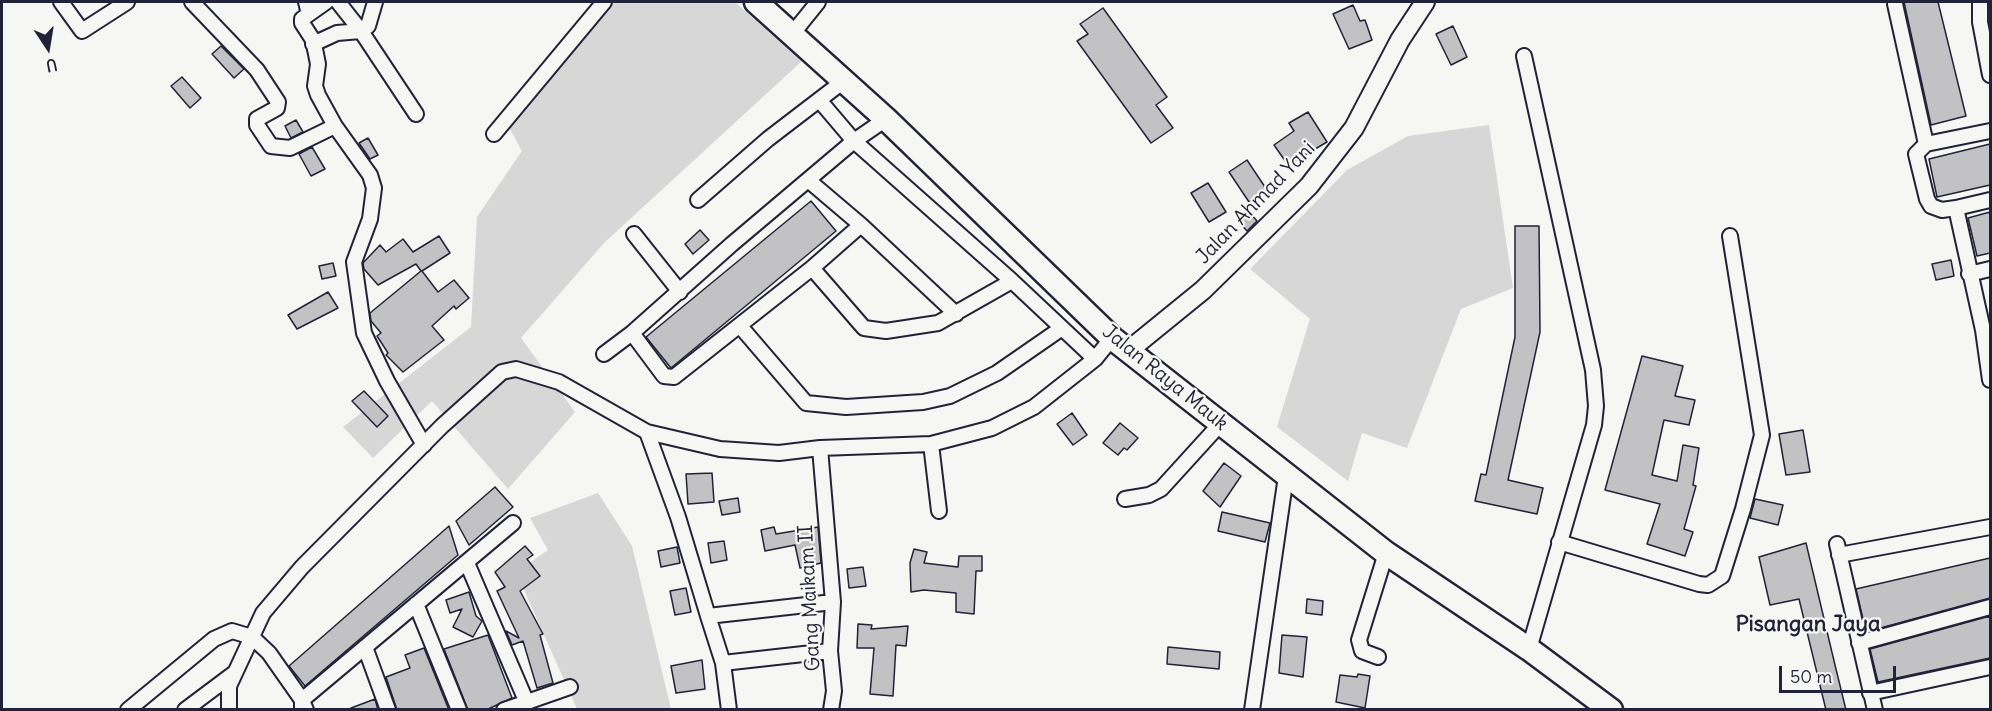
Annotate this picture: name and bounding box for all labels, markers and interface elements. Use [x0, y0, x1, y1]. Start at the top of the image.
north arrow [18, 18, 78, 78]
text: U [44, 55, 59, 77]
street label: Jalan Ahmad Yani [1192, 137, 1320, 269]
street label: Jalan Raya Mauk [1097, 320, 1233, 436]
street label: Gang Maikam II [794, 524, 826, 672]
district label: Pisangan Jaya [1736, 612, 1880, 638]
scale bar [1782, 654, 1899, 692]
text: 50 m [1790, 665, 1832, 688]

